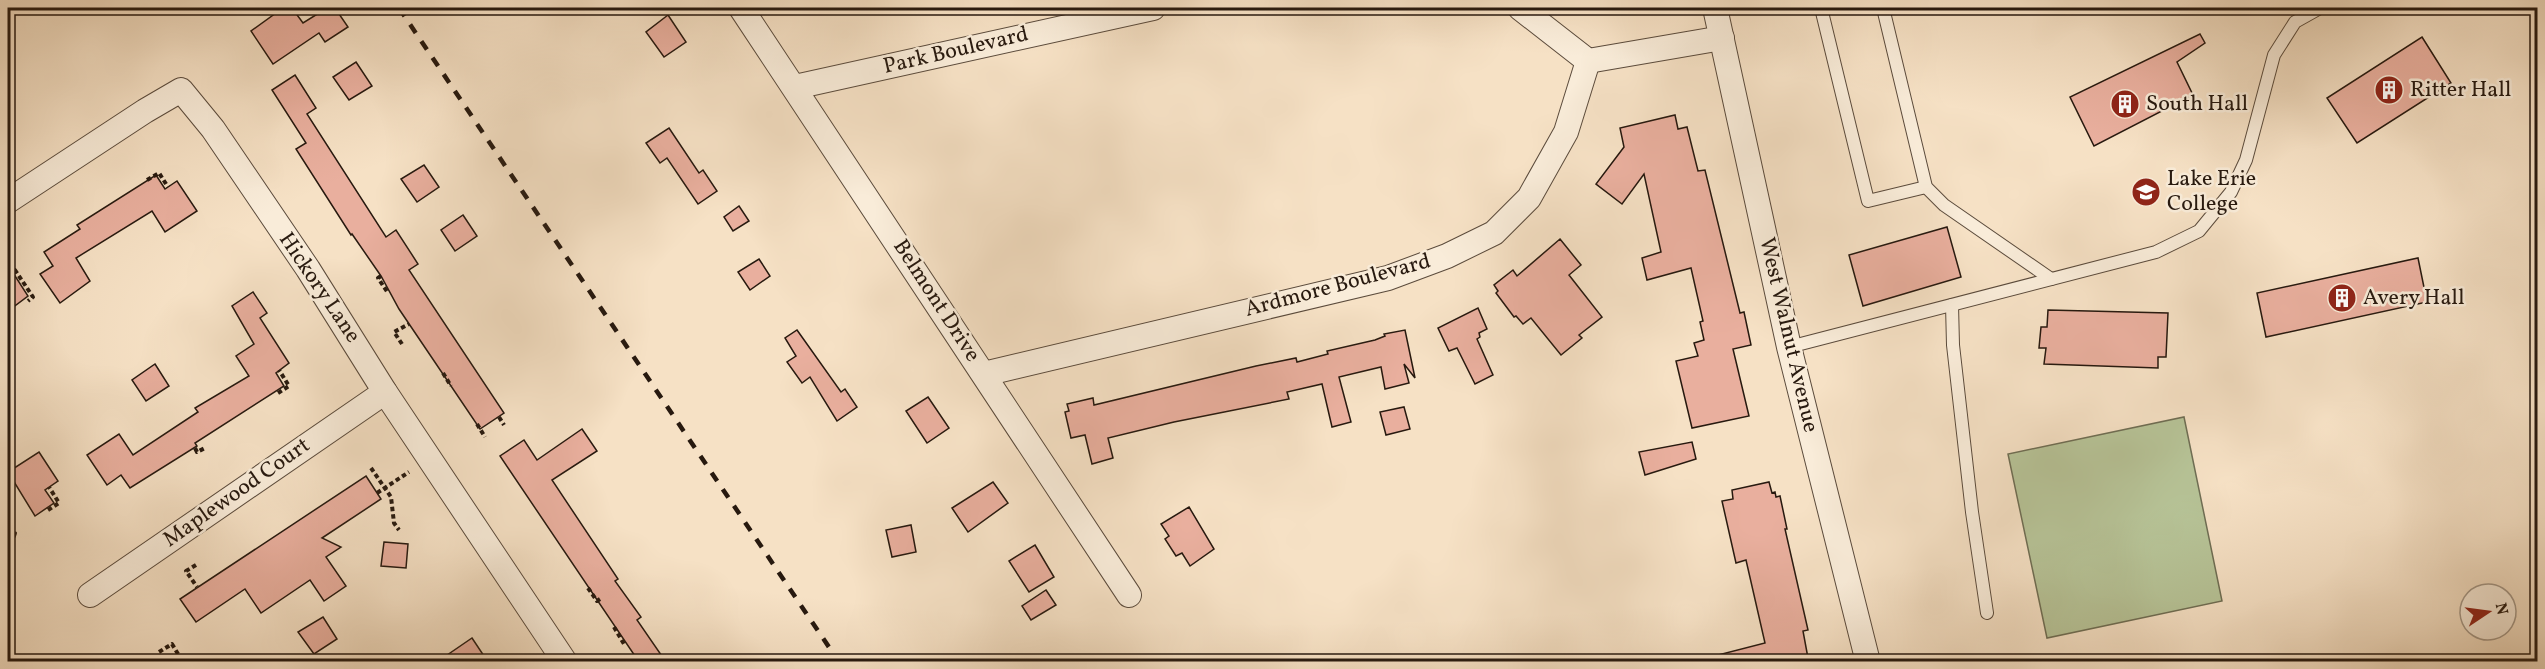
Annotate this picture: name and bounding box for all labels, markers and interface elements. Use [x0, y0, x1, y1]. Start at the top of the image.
street label: Park Boulevard [880, 19, 1032, 83]
building icon: Ritter Hall [2373, 74, 2405, 106]
place label: Ritter Hall [2410, 75, 2511, 106]
building icon: South Hall [2109, 88, 2141, 120]
place label: South Hall [2146, 89, 2248, 120]
place label: Lake Erie College [2167, 164, 2256, 220]
school or university icon: Lake Erie College [2130, 176, 2162, 208]
street label: Hickory Lane [270, 226, 368, 350]
street label: Belmont Drive [885, 233, 987, 369]
street label: West Walnut Avenue [1750, 234, 1826, 436]
street label: Ardmore Boulevard [1242, 246, 1434, 326]
building icon: Avery Hall [2326, 282, 2358, 314]
place label: Avery Hall [2363, 283, 2465, 314]
street label: Maplewood Court [157, 431, 317, 555]
north arrow [2458, 582, 2518, 642]
text: N [2489, 601, 2513, 618]

